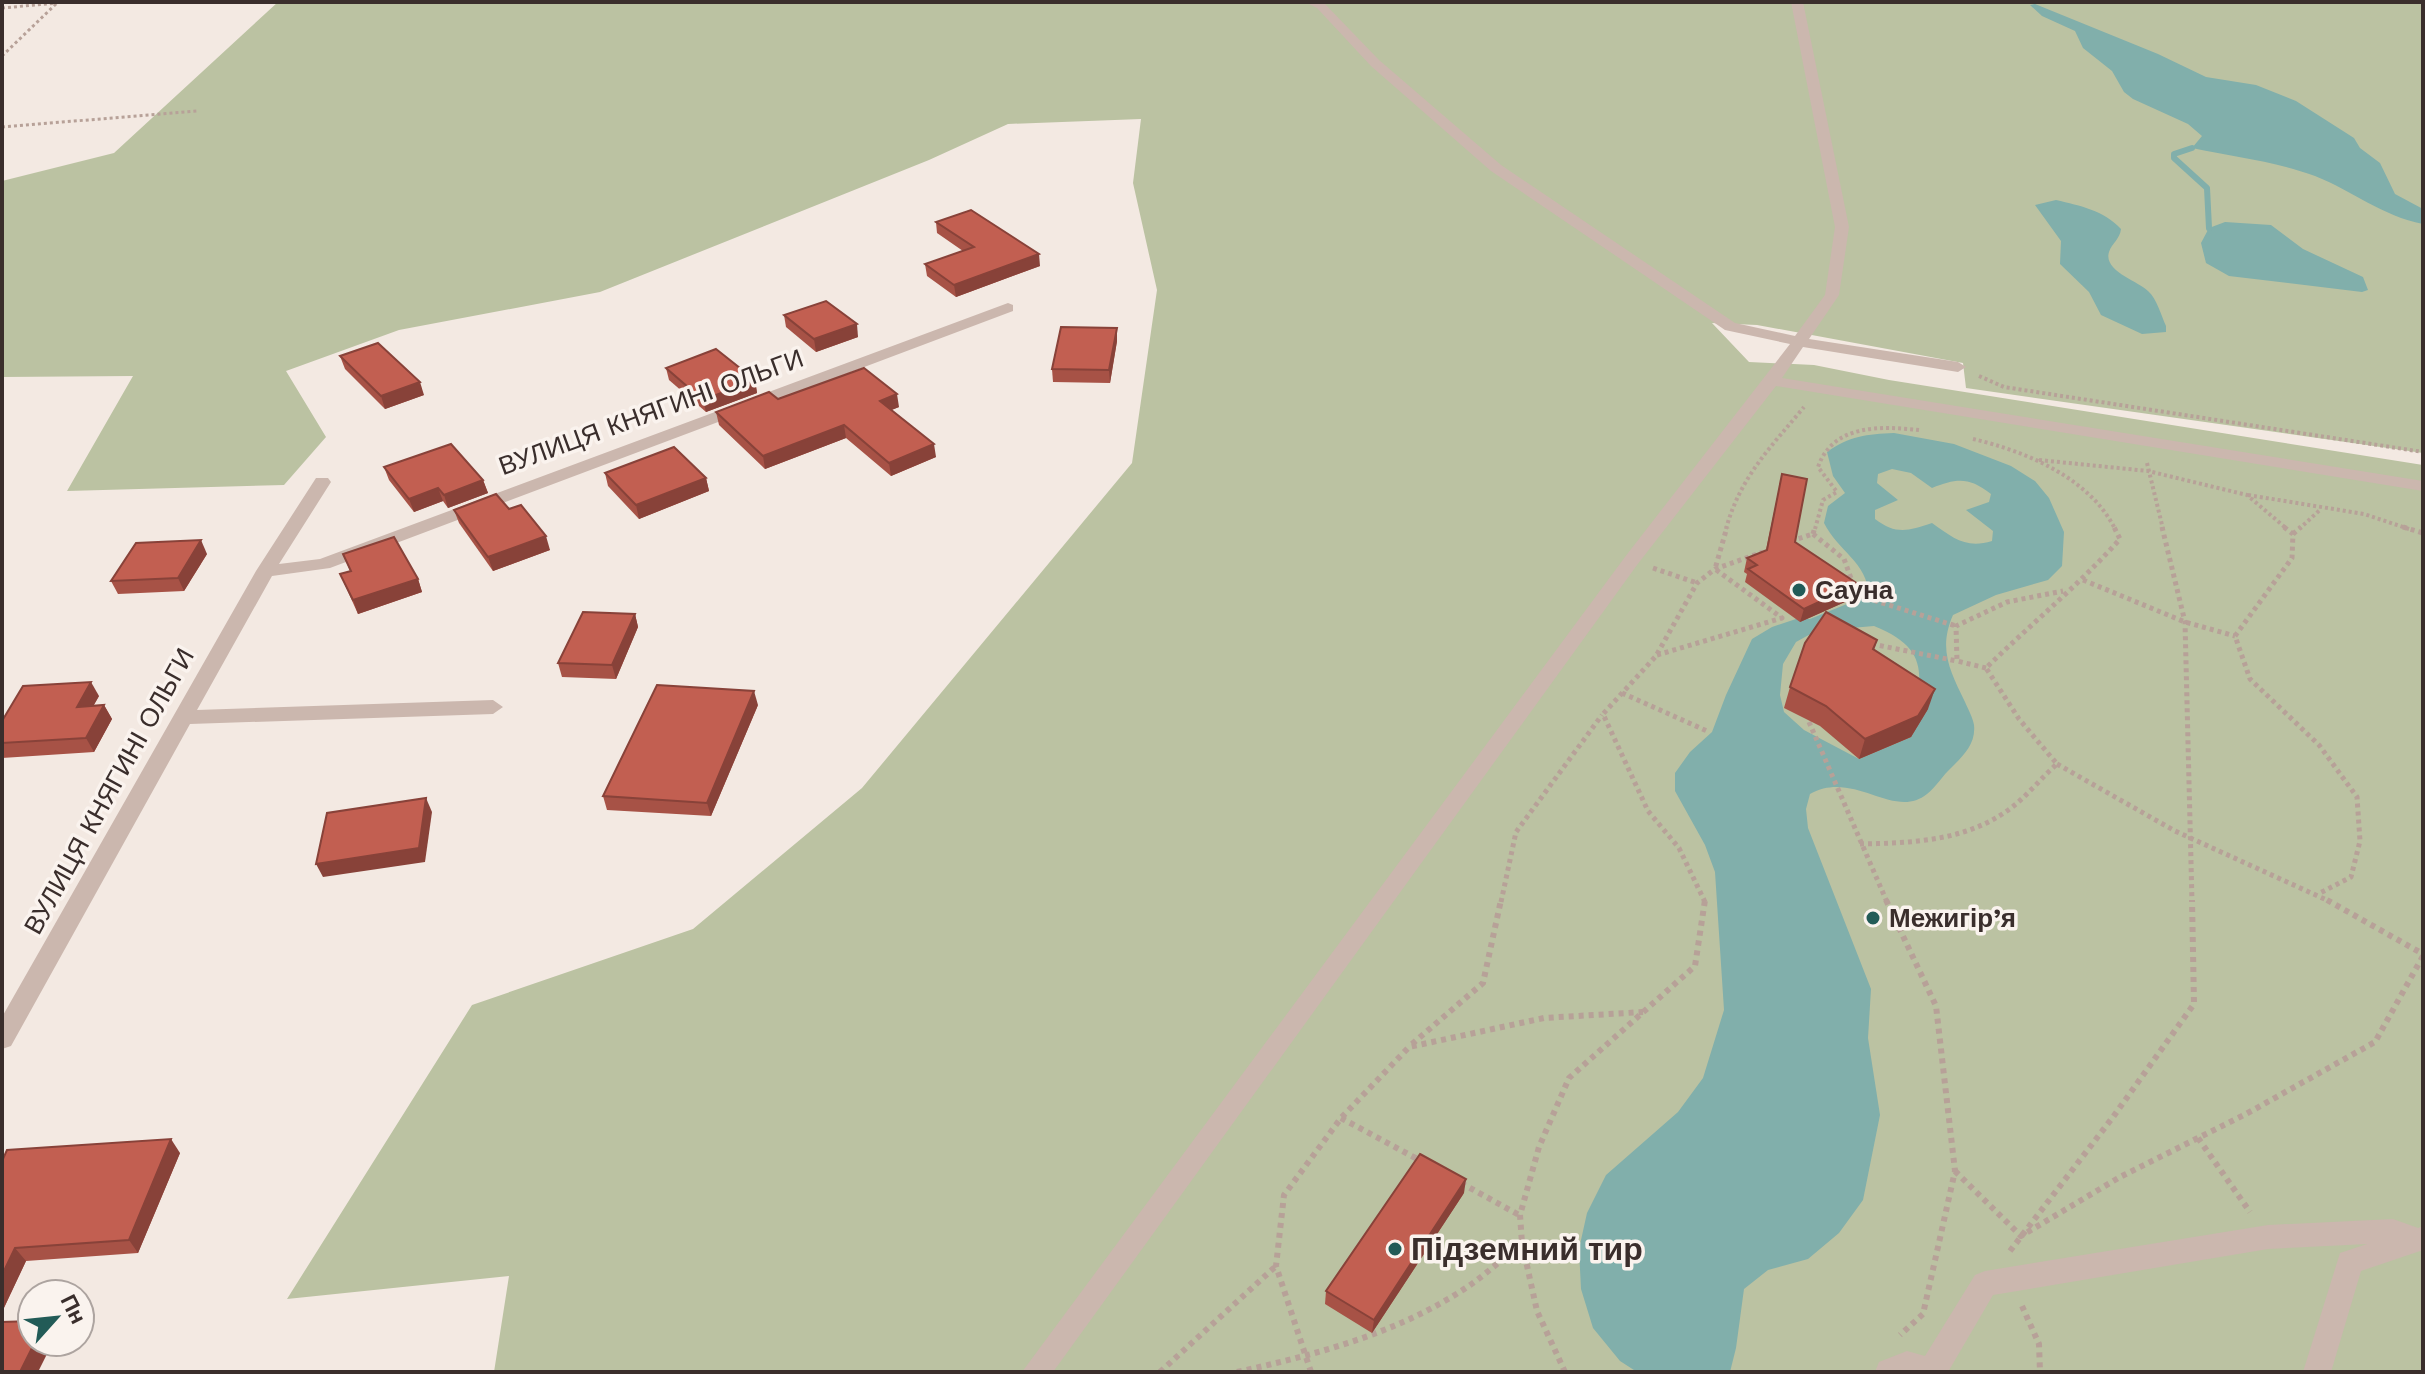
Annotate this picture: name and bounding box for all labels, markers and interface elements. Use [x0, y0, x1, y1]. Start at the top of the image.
street label: ВУЛИЦЯ КНЯГИНІ ОЛЬГИ [495, 343, 807, 481]
place label: Сауна [1815, 575, 1894, 605]
marker: Сауна [1790, 581, 1808, 599]
street label: ВУЛИЦЯ КНЯГИНІ ОЛЬГИ [18, 643, 200, 939]
place label: Межигір’я [1889, 903, 2016, 933]
marker: Межигір’я [1864, 909, 1882, 927]
place label: Підземний тир [1411, 1230, 1643, 1268]
marker: Підземний тир [1386, 1240, 1404, 1258]
north arrow [16, 1278, 96, 1358]
text: Пн [56, 1291, 91, 1328]

